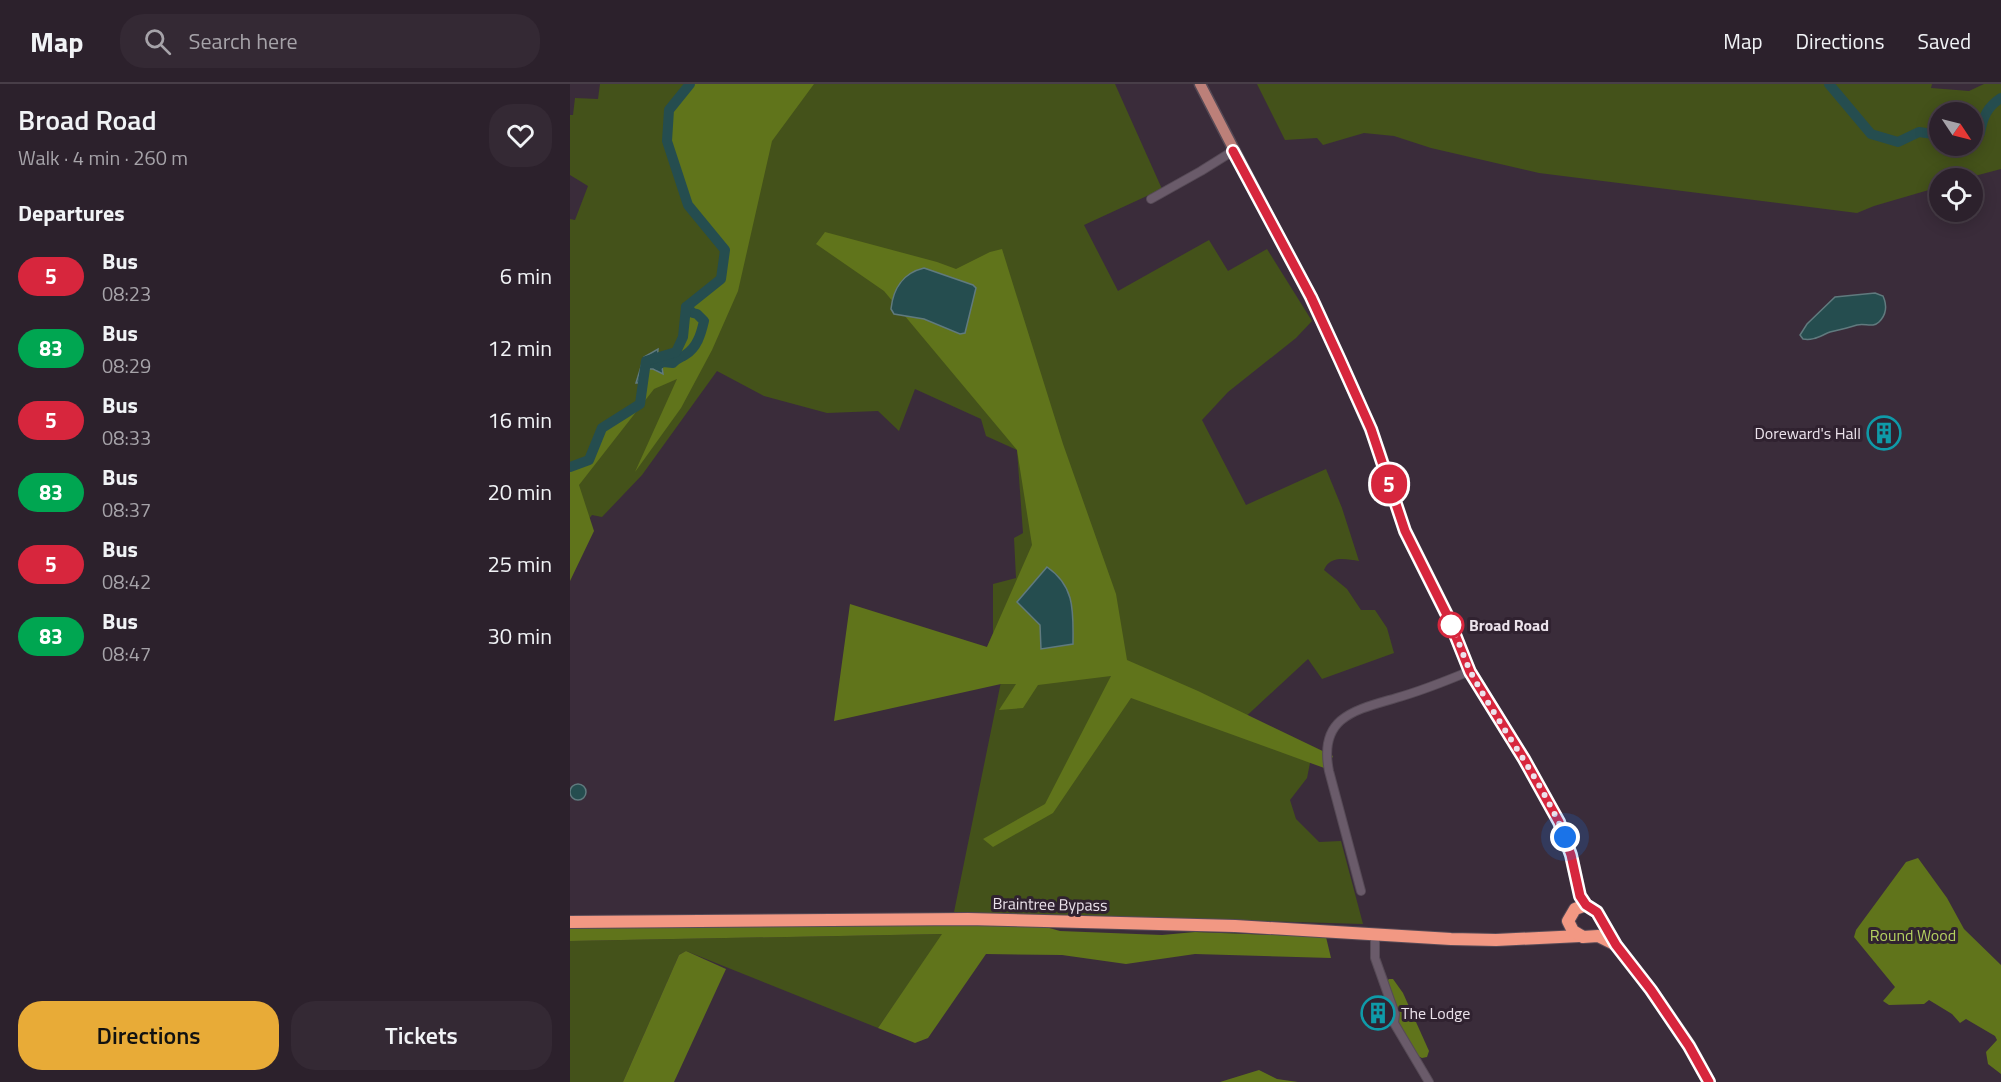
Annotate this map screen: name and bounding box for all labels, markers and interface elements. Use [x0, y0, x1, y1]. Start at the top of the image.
search box [120, 14, 540, 68]
text: Map [30, 20, 84, 63]
text: Search here [189, 24, 298, 58]
icon: search [141, 25, 174, 58]
text: Map [1723, 25, 1763, 57]
text: Directions [1796, 25, 1885, 57]
text: Saved [1918, 25, 1971, 57]
text: Broad Road [18, 98, 157, 141]
north arrow [1929, 102, 1983, 156]
map controls [1929, 102, 1983, 222]
button: heart [489, 104, 552, 167]
text: Walk · 4 min · 260 m [18, 142, 188, 173]
button: locate [1929, 168, 1983, 222]
text: Departures [18, 196, 125, 230]
text: Bus [102, 244, 138, 278]
text: 6 min [500, 259, 552, 293]
text: 5 [45, 260, 57, 292]
text: 08:23 [102, 278, 151, 309]
text: Bus [102, 316, 138, 350]
text: 12 min [487, 331, 552, 365]
text: 83 [39, 332, 63, 364]
text: 08:29 [102, 350, 151, 381]
text: Bus [102, 388, 138, 422]
text: 16 min [487, 403, 552, 437]
text: 5 [45, 404, 57, 436]
building icon: Doreward's Hall [1866, 415, 1902, 451]
place label: Doreward's Hall [1755, 421, 1861, 445]
text: 08:33 [102, 422, 151, 453]
text: Bus [102, 460, 138, 494]
line badge: 5 [1370, 464, 1408, 504]
text: 5 [1383, 468, 1395, 500]
text: 20 min [487, 475, 552, 509]
text: 83 [39, 476, 63, 508]
text: 08:37 [102, 494, 151, 525]
text: Bus [102, 532, 138, 566]
text: 25 min [487, 547, 552, 581]
text: 5 [45, 548, 57, 580]
text: 08:42 [102, 566, 151, 597]
text: Bus [102, 604, 138, 638]
marker: Broad Road [1438, 612, 1464, 638]
place label: Broad Road [1469, 613, 1549, 637]
text: 30 min [487, 619, 552, 653]
text: 83 [39, 620, 63, 652]
text: 08:47 [102, 638, 151, 669]
your location [1550, 822, 1580, 852]
street label: Braintree Bypass [992, 891, 1108, 917]
park label: Round Wood [1870, 923, 1956, 947]
building icon: The Lodge [1360, 995, 1396, 1031]
button: Directions [18, 1001, 279, 1070]
button: Tickets [291, 1001, 552, 1070]
place label: The Lodge [1401, 1001, 1470, 1025]

